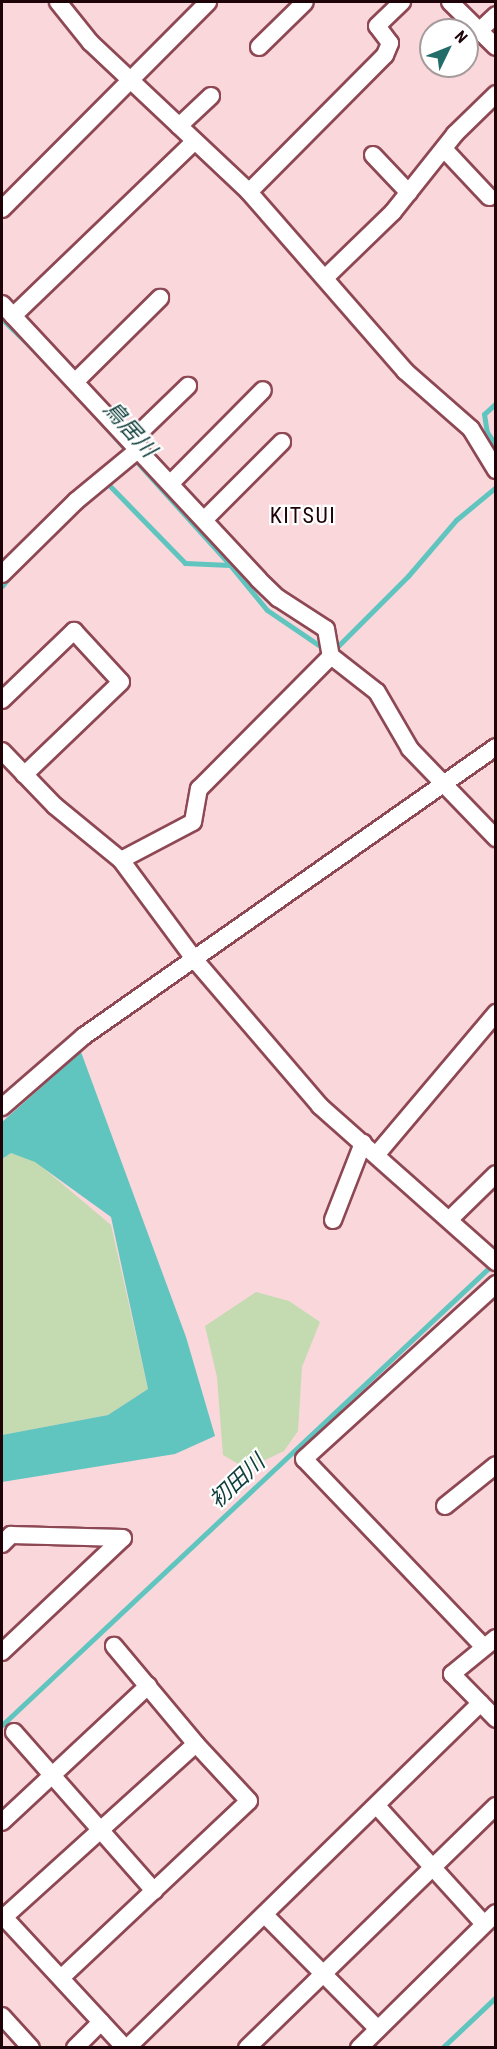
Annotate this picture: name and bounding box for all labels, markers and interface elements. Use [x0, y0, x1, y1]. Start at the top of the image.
north arrow [419, 18, 479, 78]
text: N [451, 27, 471, 47]
water label: 鳥居川 [98, 396, 162, 462]
district label: KITSUI [270, 503, 336, 529]
water label: 初田川 [204, 1449, 270, 1513]

